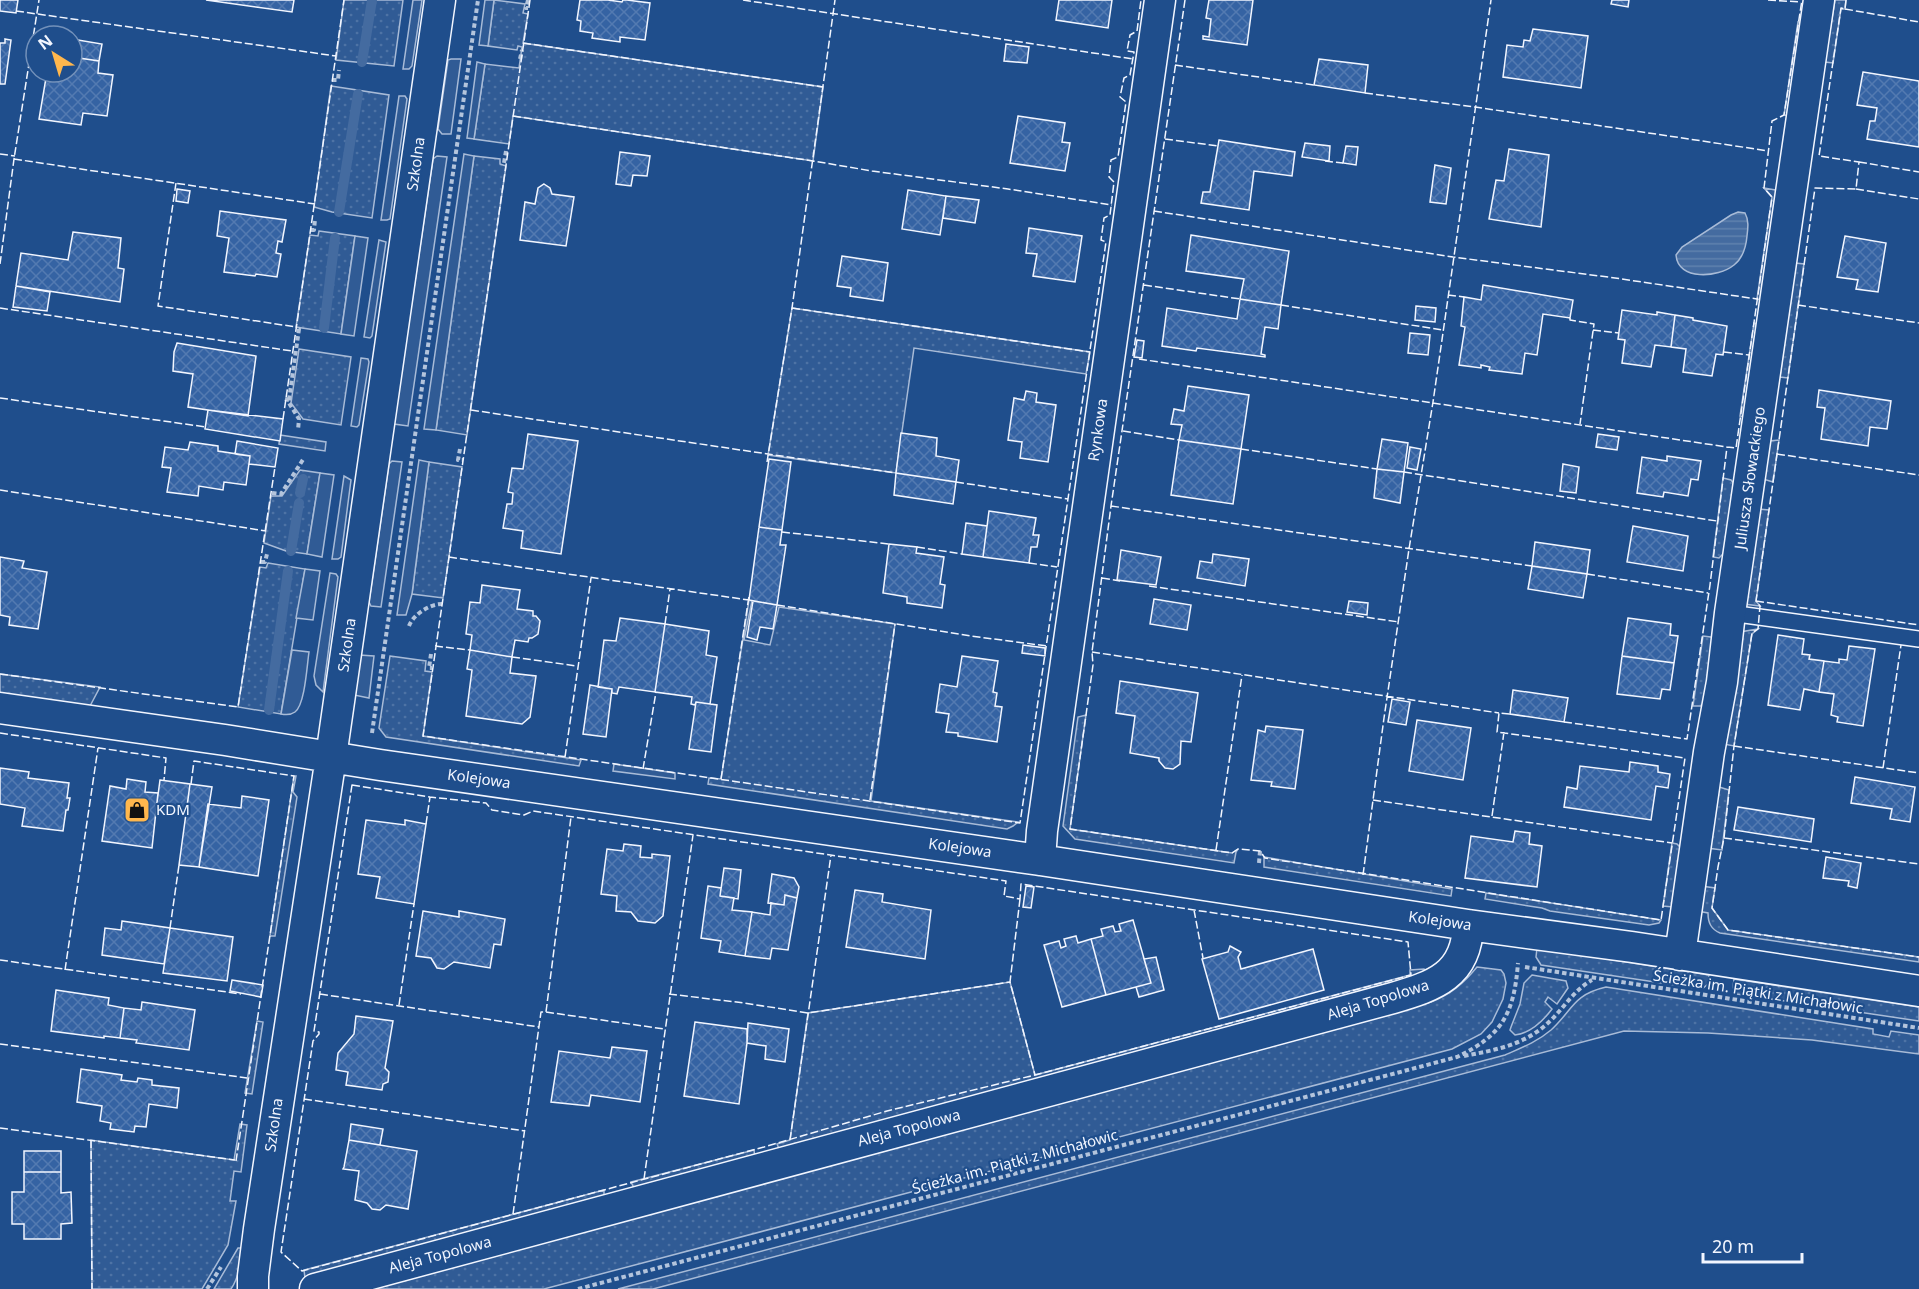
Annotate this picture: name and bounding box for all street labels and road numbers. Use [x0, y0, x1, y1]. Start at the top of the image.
street label: Szkolna [401, 136, 429, 192]
street label: Rynkowa [1083, 397, 1111, 463]
street label: Juliusza Słowackiego [1729, 405, 1769, 552]
street label: Szkolna [332, 617, 360, 673]
street label: Kolejowa [446, 764, 512, 792]
street label: Kolejowa [927, 833, 993, 861]
street label: Kolejowa [1407, 906, 1473, 934]
street label: Ścieżka im. Piątki z Michałowic [1652, 965, 1865, 1017]
street label: Aleja Topolowa [1324, 974, 1431, 1024]
street label: Szkolna [259, 1097, 287, 1153]
street label: Aleja Topolowa [855, 1104, 962, 1150]
street label: Ścieżka im. Piątki z Michałowic [910, 1124, 1120, 1198]
street label: Aleja Topolowa [386, 1231, 493, 1277]

